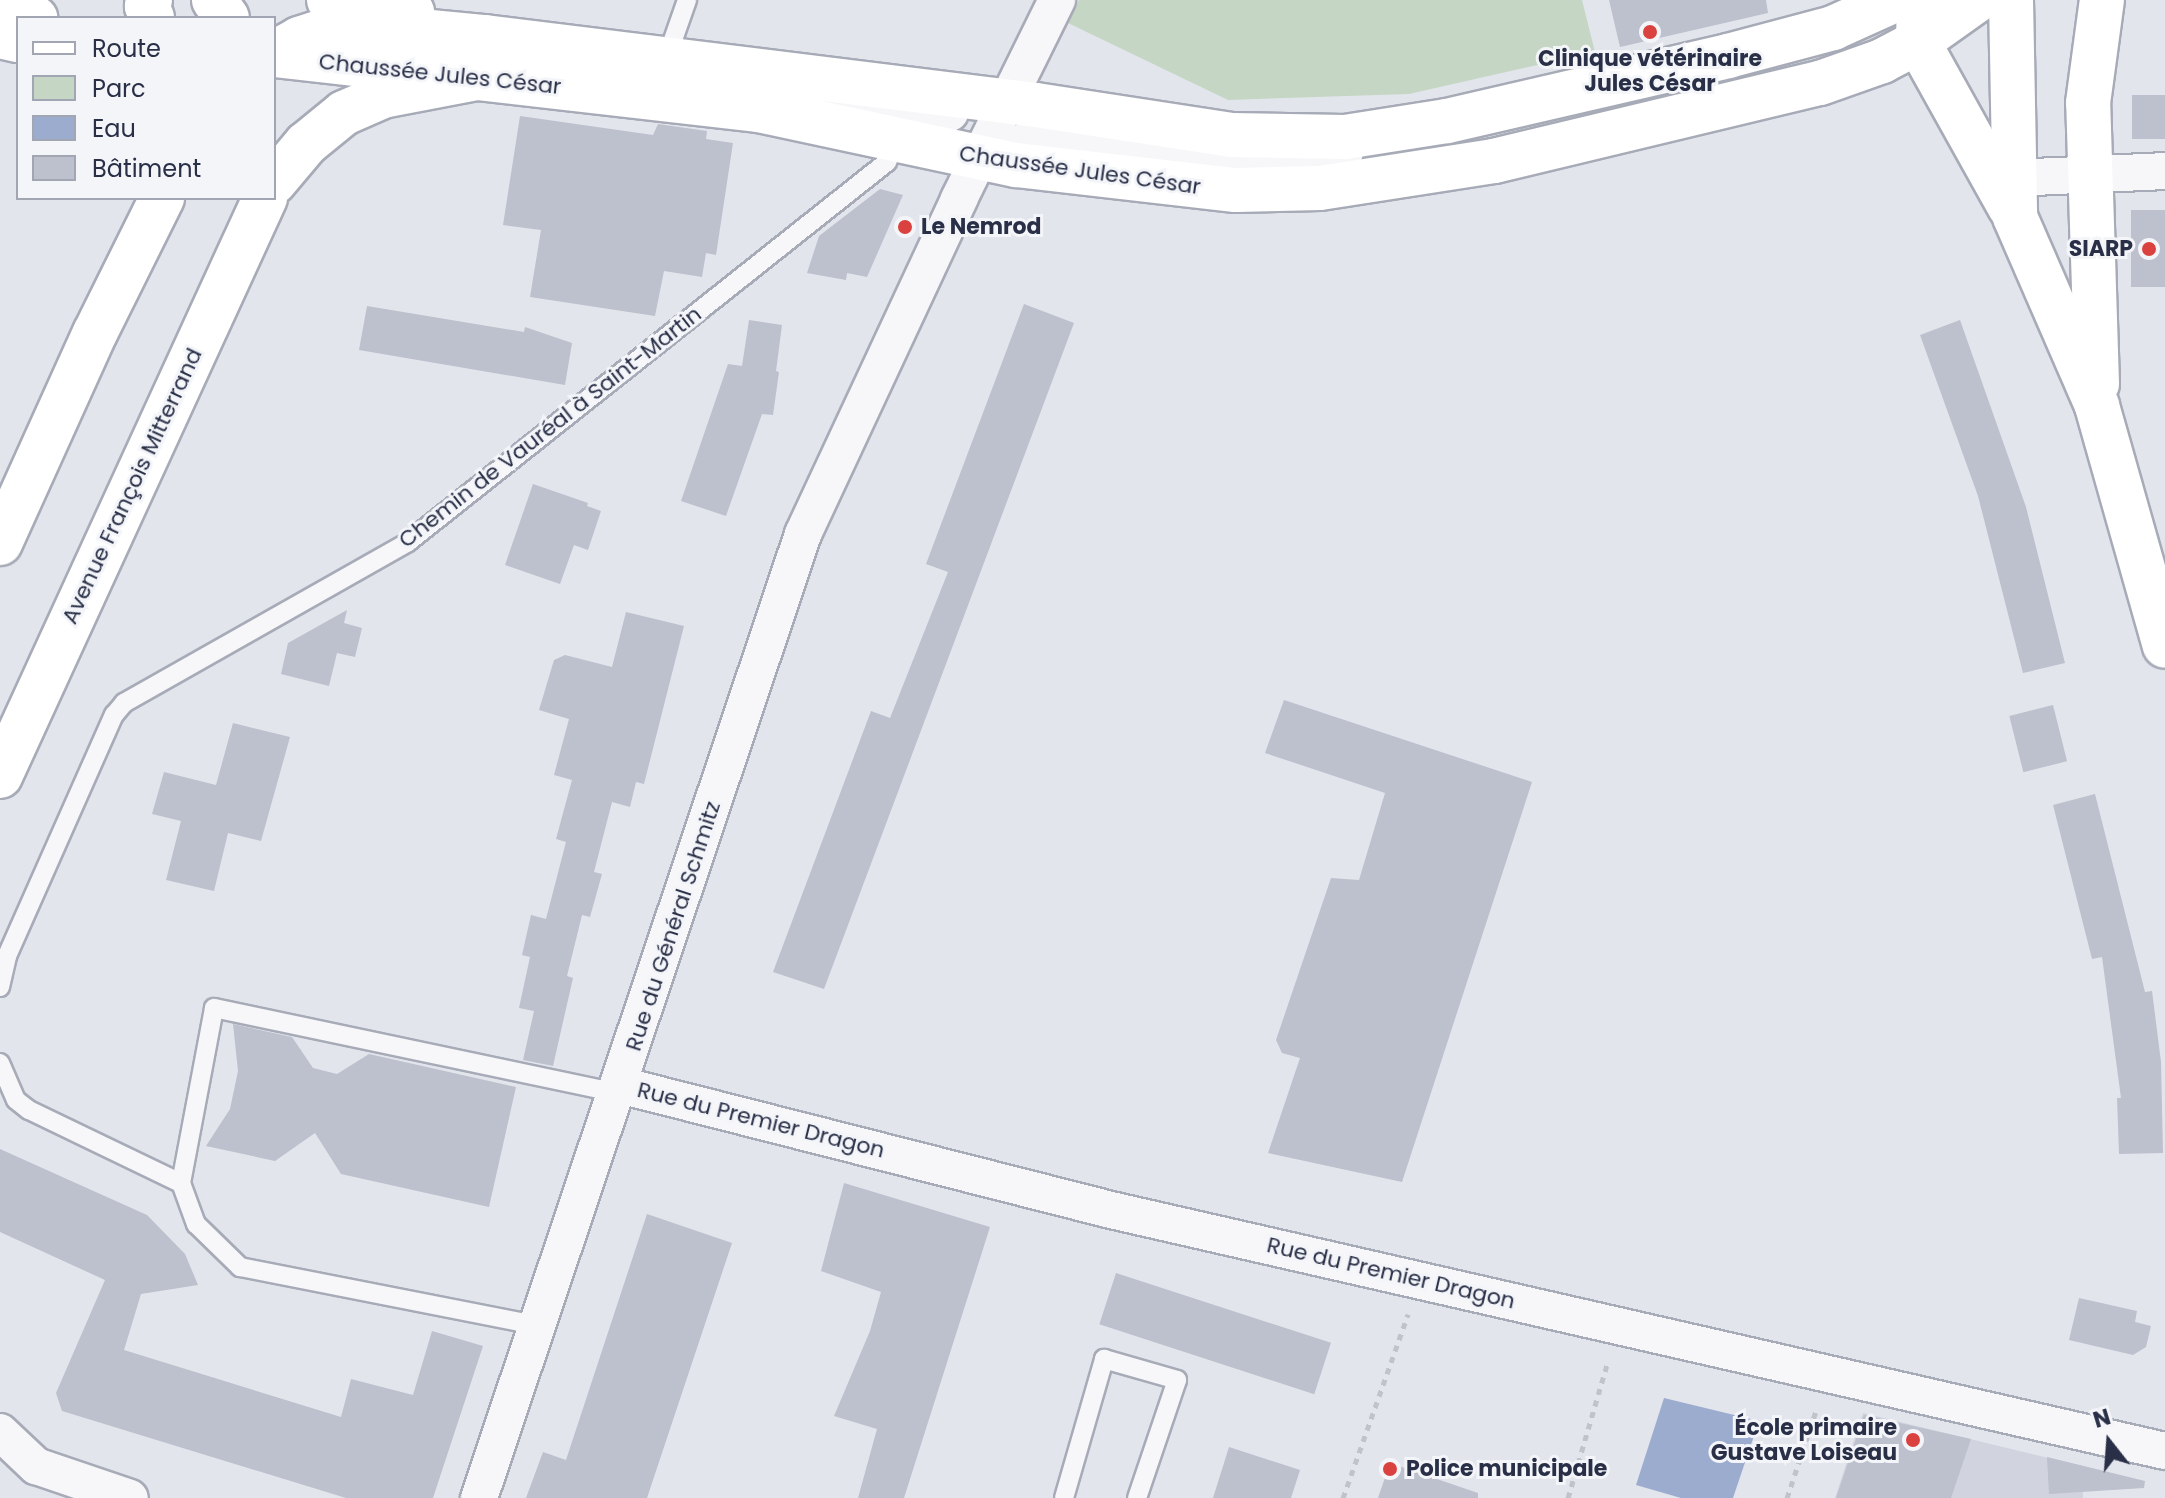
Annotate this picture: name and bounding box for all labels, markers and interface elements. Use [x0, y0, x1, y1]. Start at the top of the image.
legend [16, 16, 276, 200]
marker: Clinique vétérinaire Jules César [1641, 23, 1659, 41]
text: Route [92, 32, 161, 65]
place label: Clinique vétérinaire Jules César [1538, 45, 1762, 96]
street label: Chaussée Jules César [318, 48, 562, 100]
text: Parc [92, 72, 146, 105]
text: Eau [92, 112, 136, 145]
street label: Chaussée Jules César [958, 140, 1202, 200]
text: Bâtiment [92, 152, 201, 185]
place label: Le Nemrod [921, 214, 1041, 240]
marker: Le Nemrod [896, 218, 914, 236]
place label: SIARP [2069, 236, 2133, 262]
marker: SIARP [2140, 240, 2158, 258]
street label: Chemin de Vauréal à Saint-Martin [393, 301, 707, 553]
street label: Avenue François Mitterrand [56, 344, 208, 628]
street label: Rue du Général Schmitz [620, 798, 726, 1054]
street label: Rue du Premier Dragon [635, 1076, 887, 1164]
street label: Rue du Premier Dragon [1264, 1232, 1518, 1314]
text: N [2089, 1401, 2114, 1436]
north arrow [2069, 1402, 2149, 1482]
place label: École primaire Gustave Loiseau [1711, 1414, 1897, 1466]
marker: École primaire Gustave Loiseau [1904, 1431, 1922, 1449]
place label: Police municipale [1406, 1456, 1607, 1482]
marker: Police municipale [1381, 1460, 1399, 1478]

